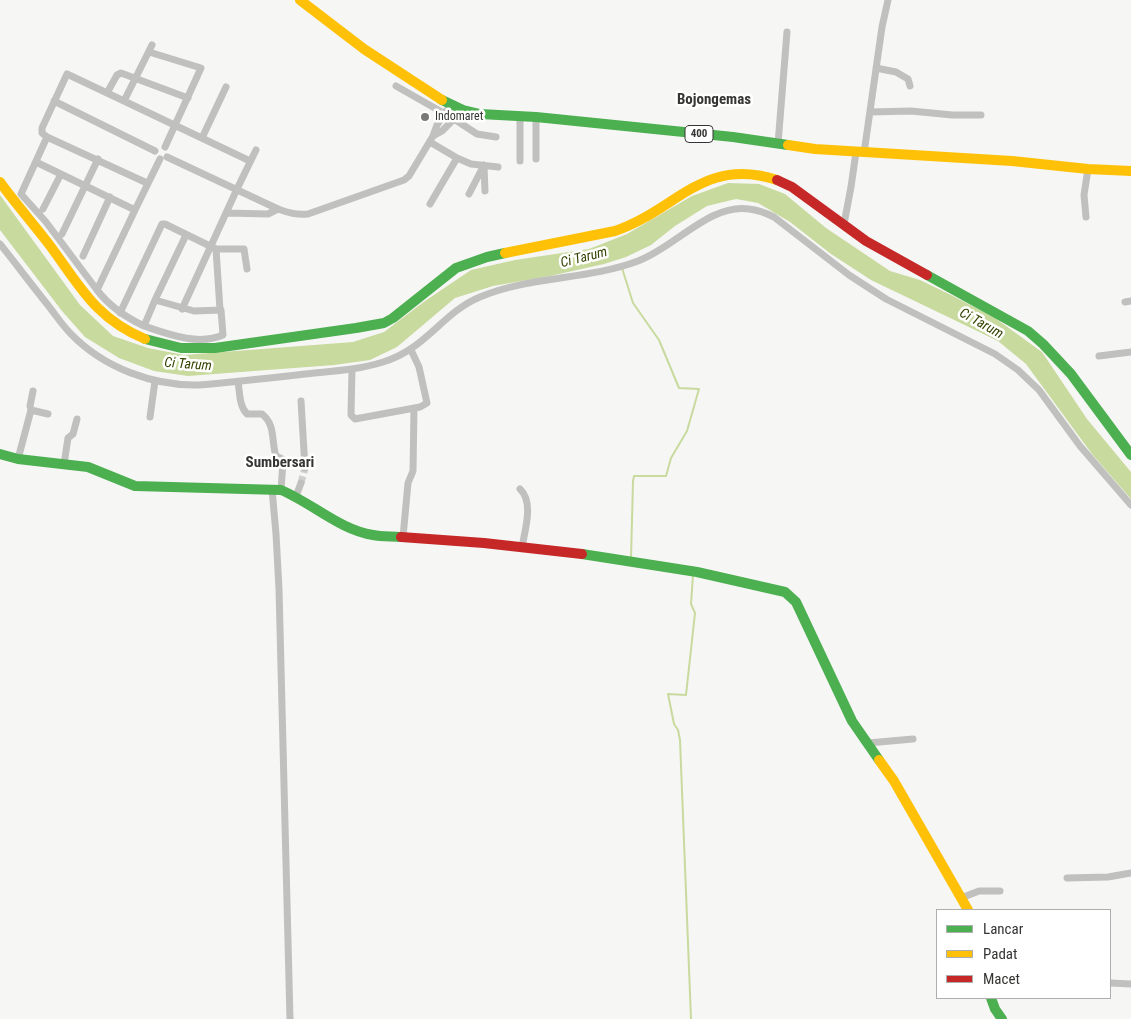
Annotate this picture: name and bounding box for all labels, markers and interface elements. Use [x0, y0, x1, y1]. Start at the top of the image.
district label: Bojongemas [677, 91, 751, 109]
place label: Indomaret [435, 110, 483, 124]
marker: Indomaret [419, 111, 431, 123]
road number: 400 [685, 126, 713, 142]
water label: Ci Tarum [559, 244, 609, 272]
water label: Ci Tarum [956, 305, 1006, 343]
water label: Ci Tarum [164, 355, 212, 375]
district label: Sumbersari [246, 454, 314, 472]
legend [936, 909, 1111, 999]
text: Lancar [983, 920, 1023, 938]
text: Padat [983, 945, 1017, 963]
text: Macet [983, 970, 1020, 988]

